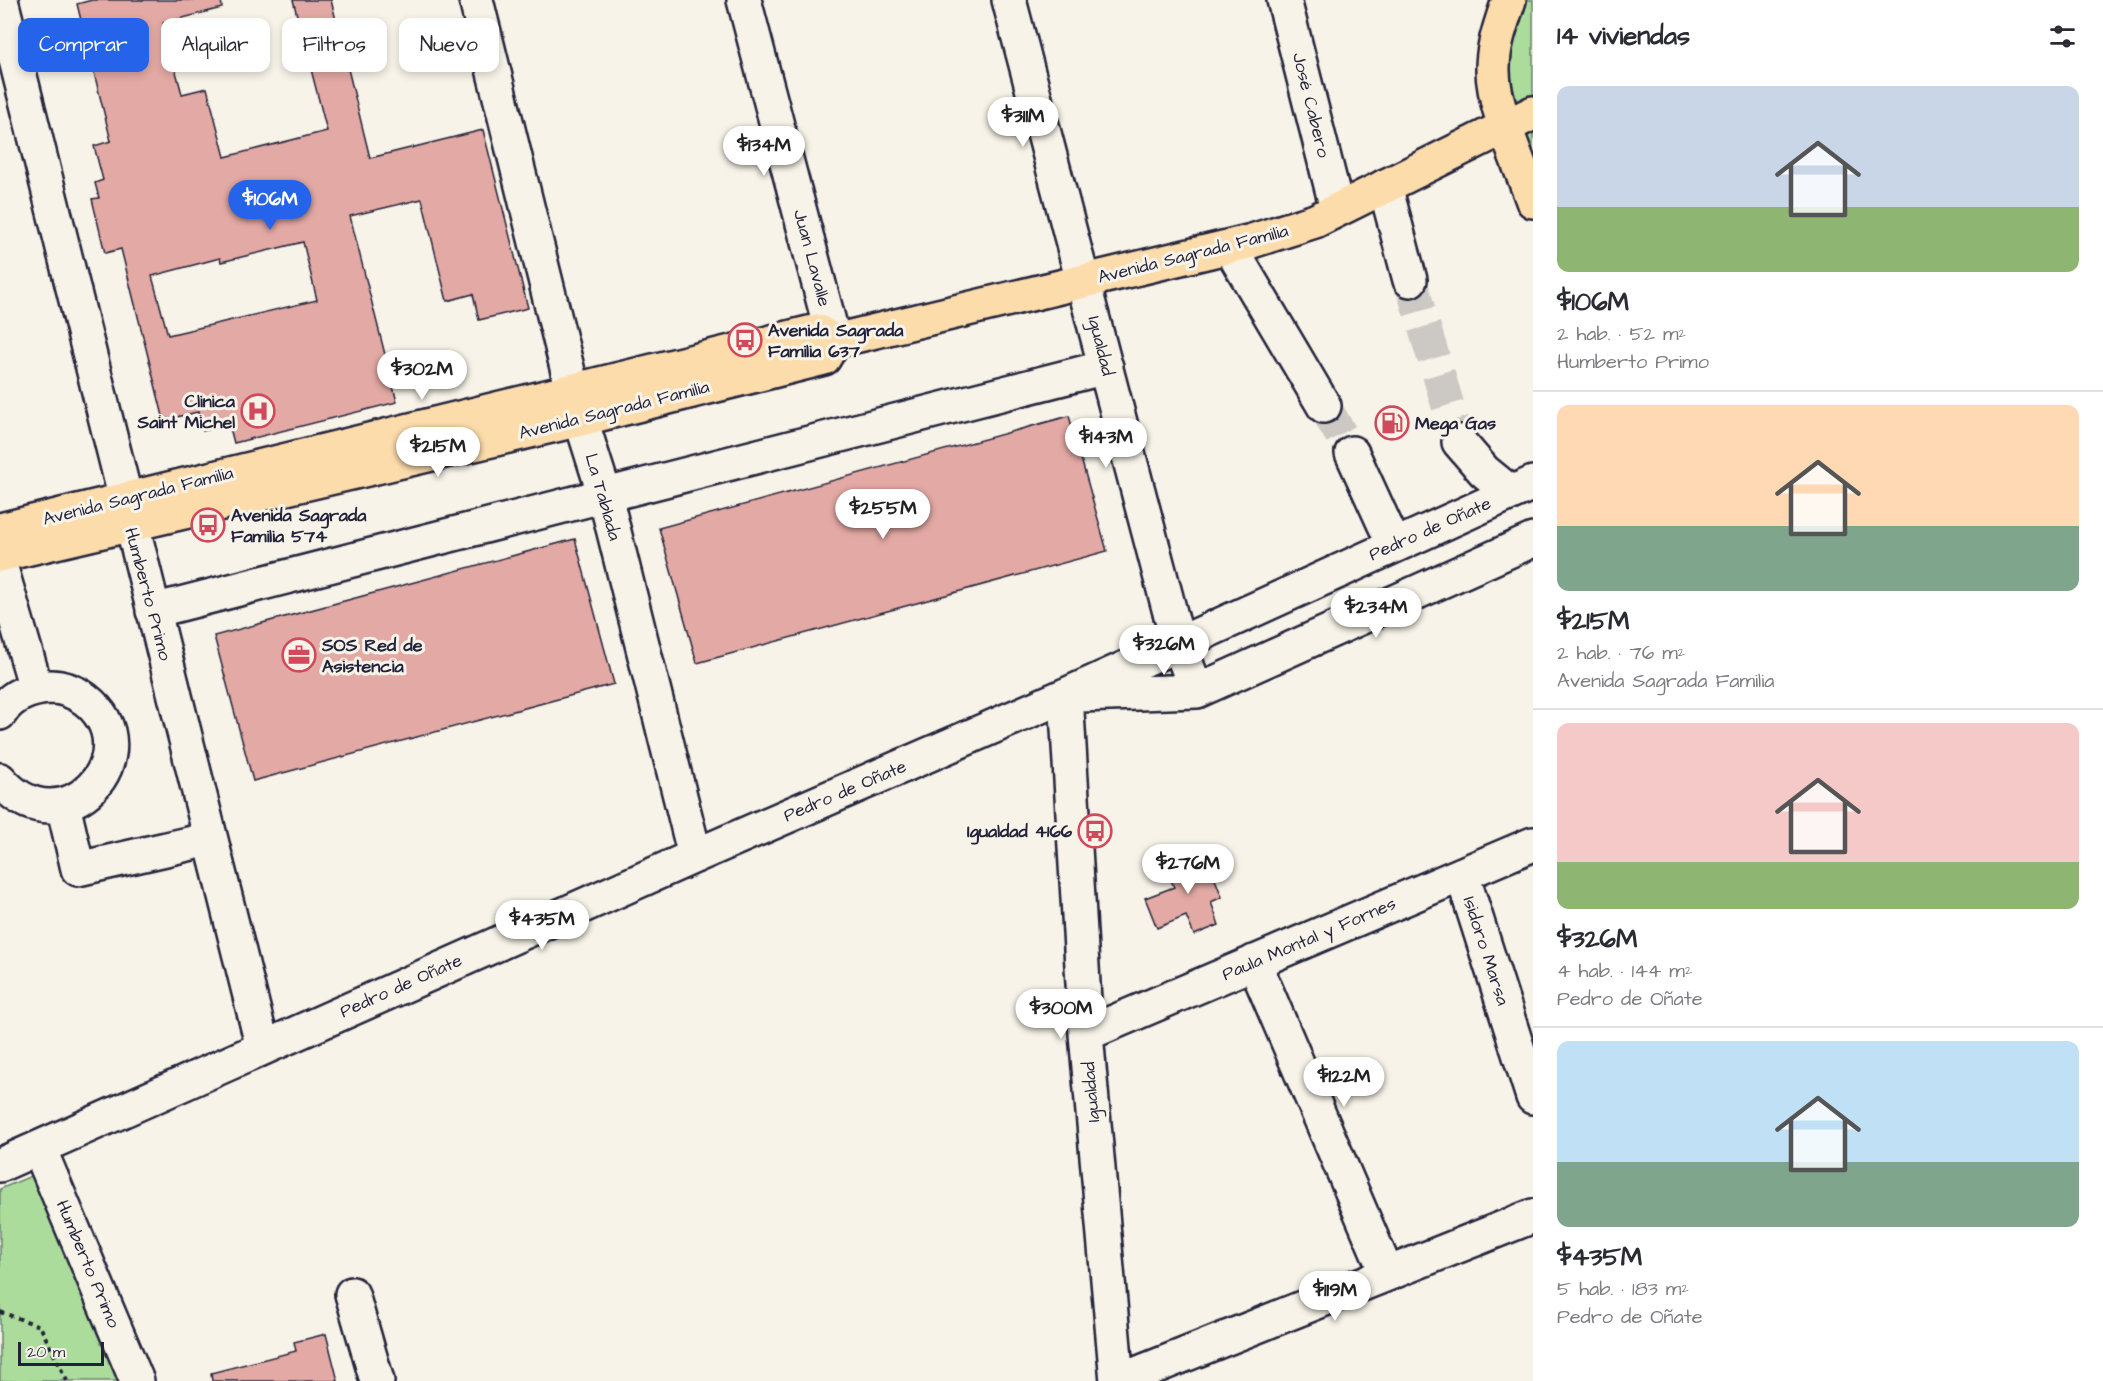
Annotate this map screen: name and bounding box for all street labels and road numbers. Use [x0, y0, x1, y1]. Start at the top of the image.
street label: José Cabero [1286, 50, 1336, 160]
street label: Juan Lavalle [787, 207, 837, 310]
street label: Avenida Sagrada Familia [1095, 218, 1291, 291]
street label: Igualdad [1081, 314, 1120, 379]
street label: Avenida Sagrada Familia [516, 374, 712, 447]
street label: La Tablada [579, 450, 627, 544]
street label: Avenida Sagrada Familia [40, 460, 236, 533]
street label: Pedro de Oñate [1365, 491, 1495, 567]
street label: Humberto Primo [118, 525, 178, 663]
street label: Pedro de Oñate [780, 754, 910, 828]
street label: Paula Montal y Fornes [1218, 891, 1400, 988]
street label: Isidoro Marsa [1457, 893, 1515, 1009]
street label: Pedro de Oñate [336, 948, 466, 1024]
street label: Igualdad [1076, 1061, 1107, 1123]
street label: Humberto Primo [50, 1196, 126, 1332]

